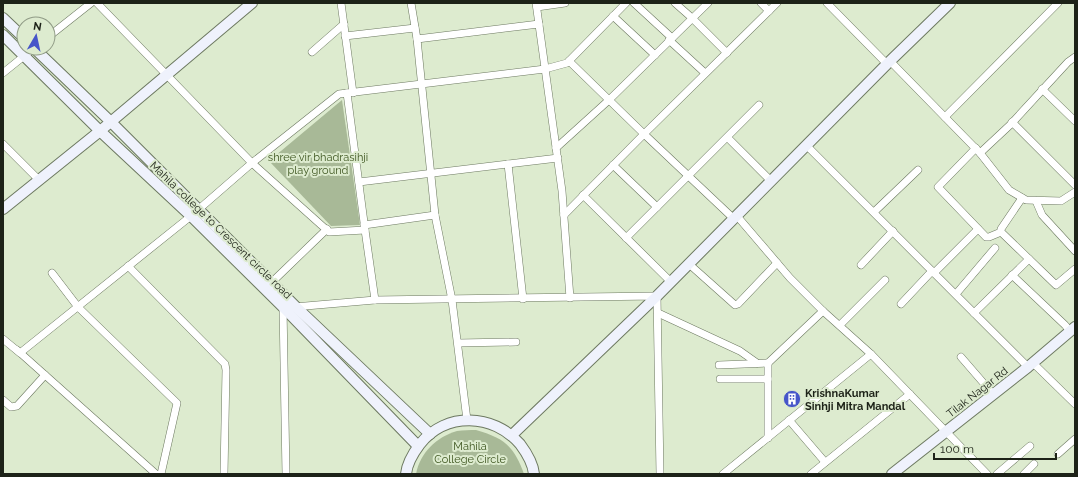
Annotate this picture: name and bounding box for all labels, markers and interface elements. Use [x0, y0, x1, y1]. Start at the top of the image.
north arrow [16, 16, 56, 56]
text: N [32, 20, 43, 34]
park label: shree vir bhadrasihji play ground [268, 151, 368, 177]
street label: Mahila college to Crescent circle road [147, 159, 294, 302]
street label: Tilak Nagar Rd [944, 364, 1011, 420]
place label: KrishnaKumar Sinhji Mitra Mandal [805, 387, 906, 413]
building icon: KrishnaKumar Sinhji Mitra Mandal [782, 389, 802, 409]
scale bar [934, 435, 1056, 461]
park label: Mahila College Circle [434, 440, 506, 466]
text: 100 m [940, 442, 974, 456]

